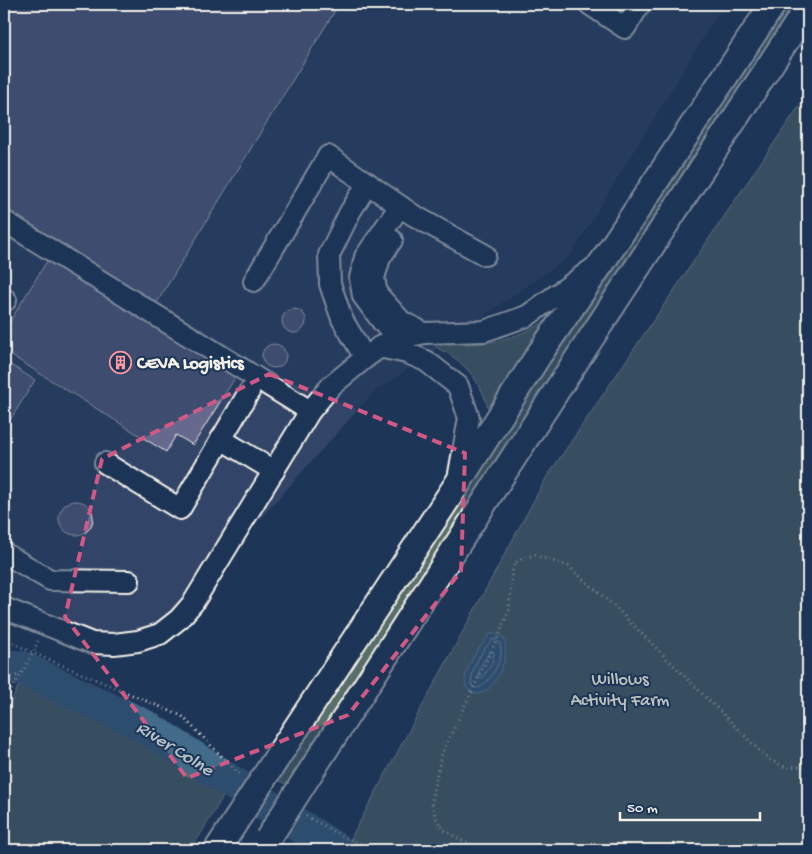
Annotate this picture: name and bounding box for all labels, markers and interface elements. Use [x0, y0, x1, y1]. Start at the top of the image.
building icon: CEVA Logistics [109, 350, 133, 374]
place label: CEVA Logistics [136, 354, 245, 375]
park label: Willows Activity Farm [571, 670, 670, 712]
water label: River Colne [131, 717, 218, 783]
scale bar [620, 789, 760, 821]
text: 50 m [627, 800, 658, 818]

